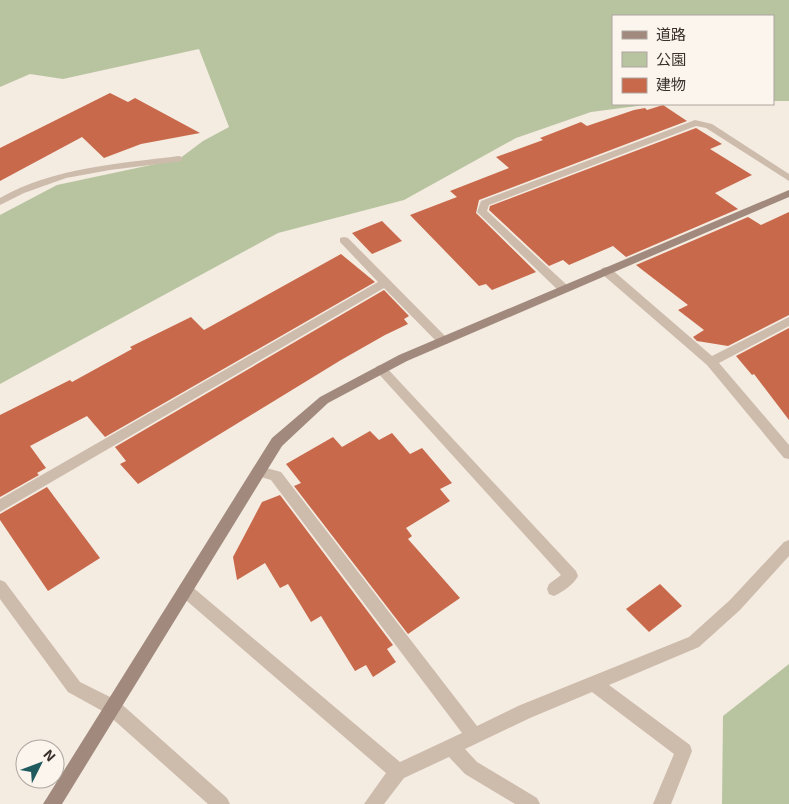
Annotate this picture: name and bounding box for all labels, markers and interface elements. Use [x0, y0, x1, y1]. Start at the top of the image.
legend [612, 15, 774, 105]
text: 道路 [656, 25, 686, 43]
text: 公園 [656, 50, 686, 68]
text: 建物 [656, 75, 686, 93]
north arrow [15, 739, 65, 789]
text: N [40, 746, 60, 764]

